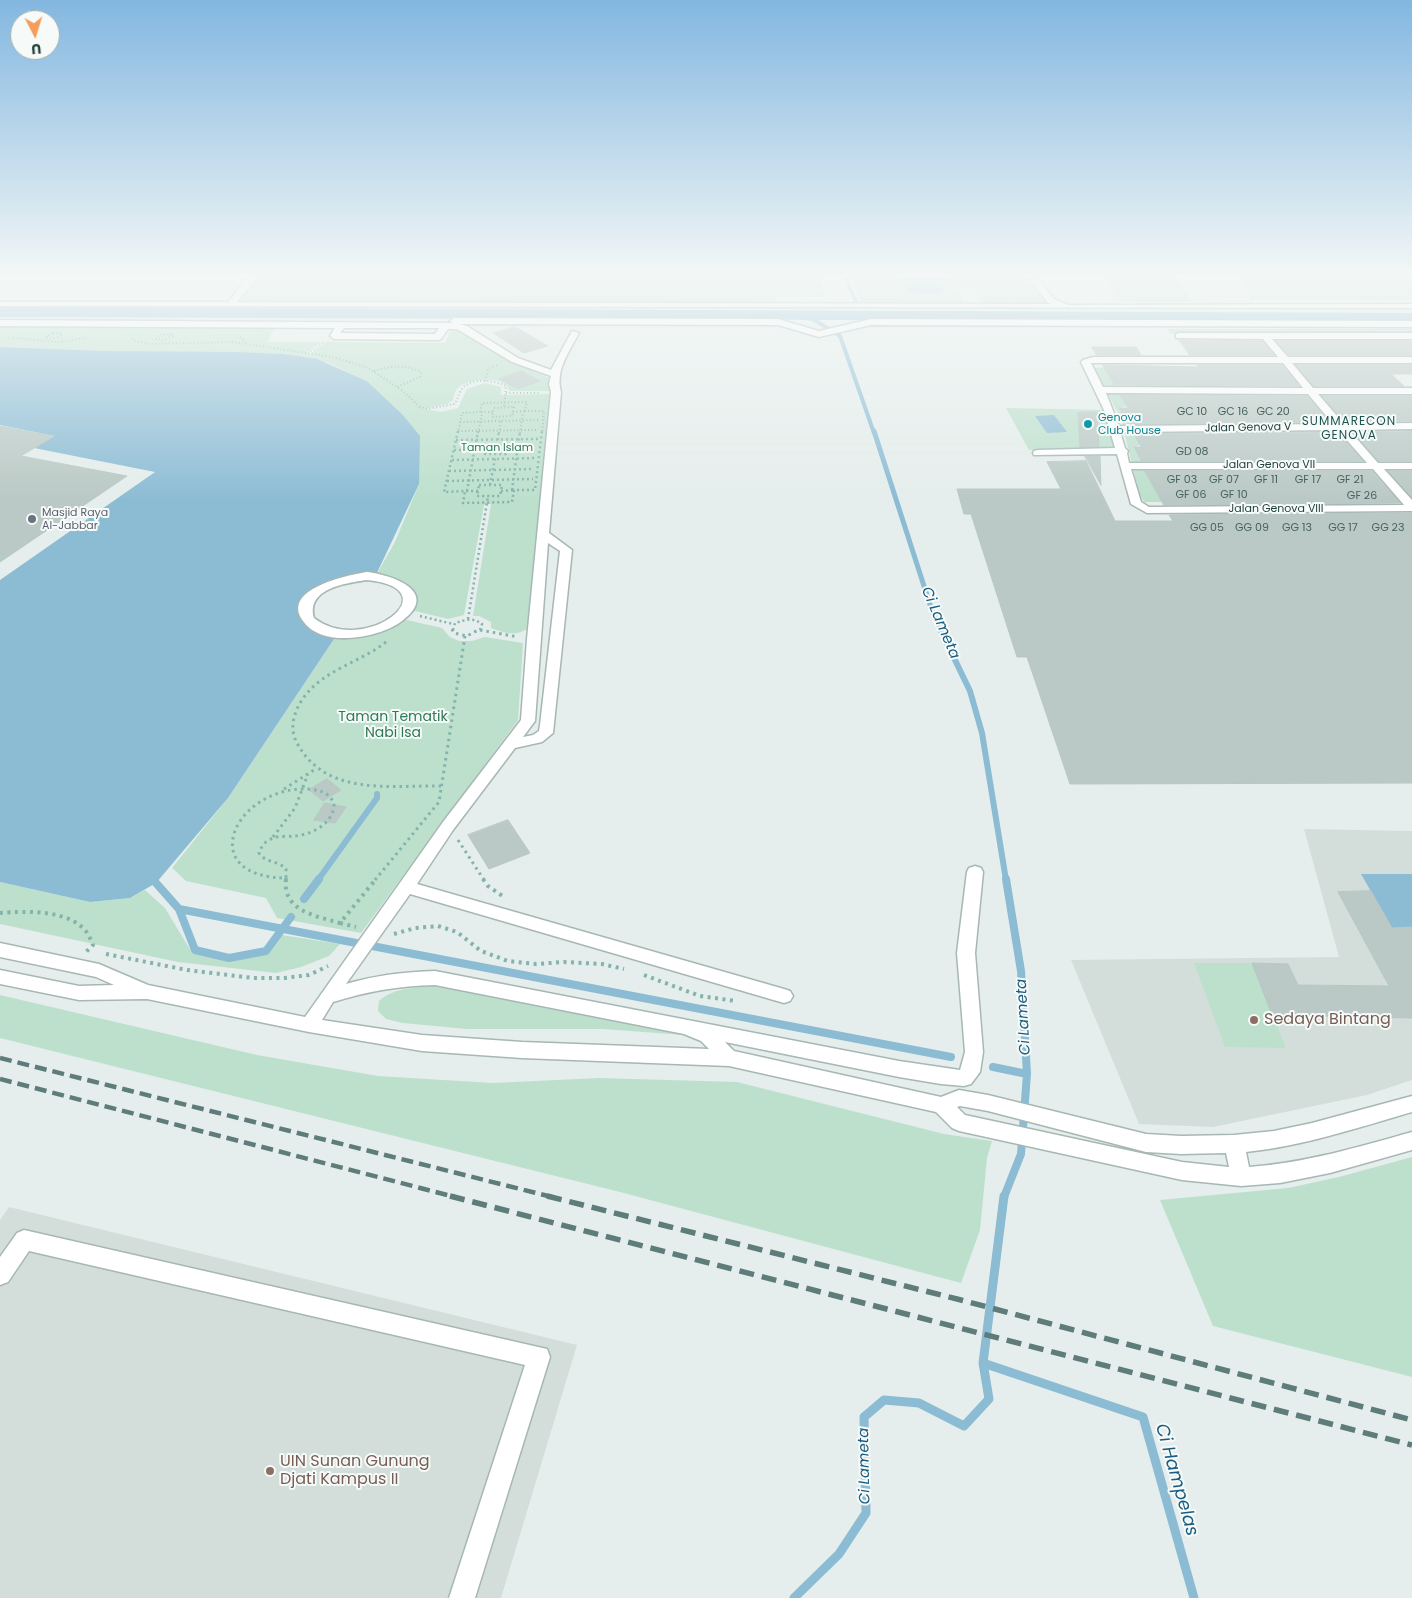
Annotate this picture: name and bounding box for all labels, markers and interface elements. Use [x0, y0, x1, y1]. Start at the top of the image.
north arrow [10, 10, 60, 60]
text: U [30, 39, 42, 59]
house number: GC 10 [1177, 405, 1207, 419]
house number: GC 16 [1218, 405, 1248, 419]
house number: GC 20 [1256, 405, 1290, 419]
place label: Genova Club House [1098, 411, 1161, 437]
district label: SUMMARECON GENOVA [1301, 415, 1397, 443]
marker: Genova Club House [1082, 418, 1094, 430]
street label: Jalan Genova V [1204, 421, 1292, 435]
park label: Taman Islam [461, 441, 533, 455]
house number: GD 08 [1175, 445, 1209, 459]
street label: Jalan Genova VII [1223, 458, 1315, 472]
house number: GF 03 [1167, 473, 1197, 487]
house number: GF 07 [1209, 473, 1239, 487]
house number: GF 11 [1254, 473, 1278, 487]
house number: GF 17 [1295, 473, 1321, 487]
house number: GF 21 [1337, 473, 1363, 487]
house number: GF 06 [1176, 488, 1206, 502]
house number: GF 10 [1220, 488, 1248, 502]
house number: GF 26 [1347, 489, 1377, 503]
street label: Jalan Genova VIII [1229, 502, 1323, 516]
place label: Masjid Raya Al-Jabbar [42, 506, 108, 532]
marker: Masjid Raya Al-Jabbar [26, 513, 38, 525]
house number: GG 05 [1190, 521, 1224, 535]
house number: GG 09 [1235, 521, 1269, 535]
house number: GG 13 [1282, 521, 1312, 535]
house number: GG 17 [1328, 521, 1358, 535]
house number: GG 23 [1372, 521, 1404, 535]
water label: Ci Lameta [917, 584, 963, 662]
park label: Taman Tematik Nabi Isa [338, 709, 448, 742]
water label: Ci Lameta [1013, 978, 1035, 1056]
place label: Sedaya Bintang [1264, 1010, 1391, 1030]
marker: Sedaya Bintang [1248, 1014, 1260, 1026]
water label: Ci Hampelas [1150, 1421, 1202, 1539]
water label: Ci Lameta [855, 1427, 875, 1505]
place label: UIN Sunan Gunung Djati Kampus II [280, 1452, 430, 1490]
marker: UIN Sunan Gunung Djati Kampus II [264, 1465, 276, 1477]

